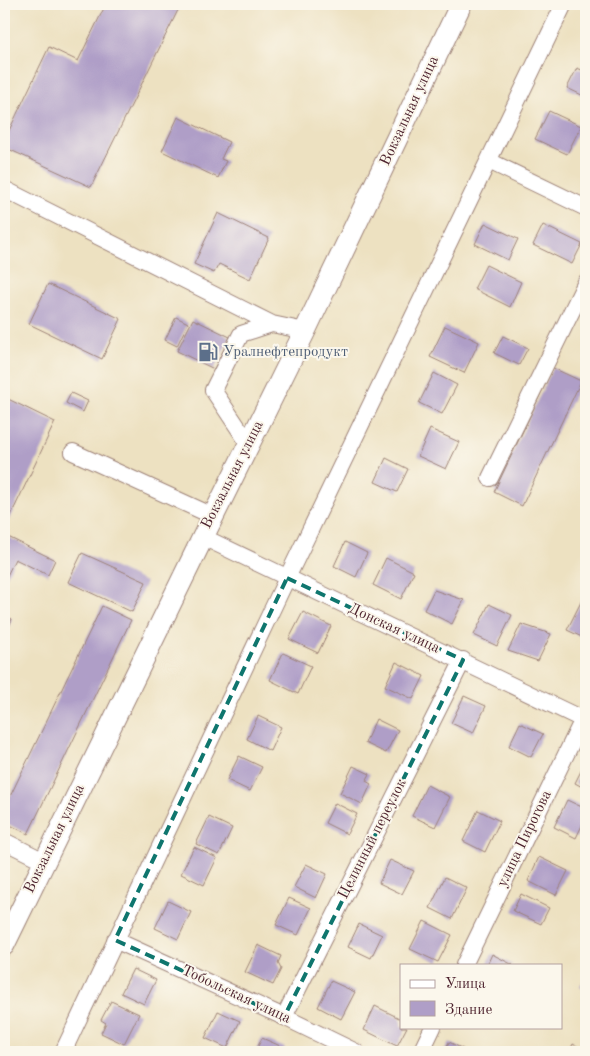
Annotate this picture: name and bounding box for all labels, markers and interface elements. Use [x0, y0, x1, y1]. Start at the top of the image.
street label: Вокзальная улица [378, 53, 442, 168]
fuel station icon: Уралнефтепродукт [197, 341, 219, 363]
place label: Уралнефтепродукт [223, 345, 348, 360]
street label: Вокзальная улица [199, 418, 267, 531]
street label: Донская улица [346, 601, 442, 657]
street label: Целинный переулок [336, 776, 410, 901]
street label: Вокзальная улица [22, 782, 88, 896]
street label: улица Пирогова [495, 788, 555, 890]
street label: Тобольская улица [179, 963, 293, 1027]
legend [400, 964, 562, 1028]
text: Улица [445, 977, 486, 992]
text: Здание [445, 1003, 492, 1018]

